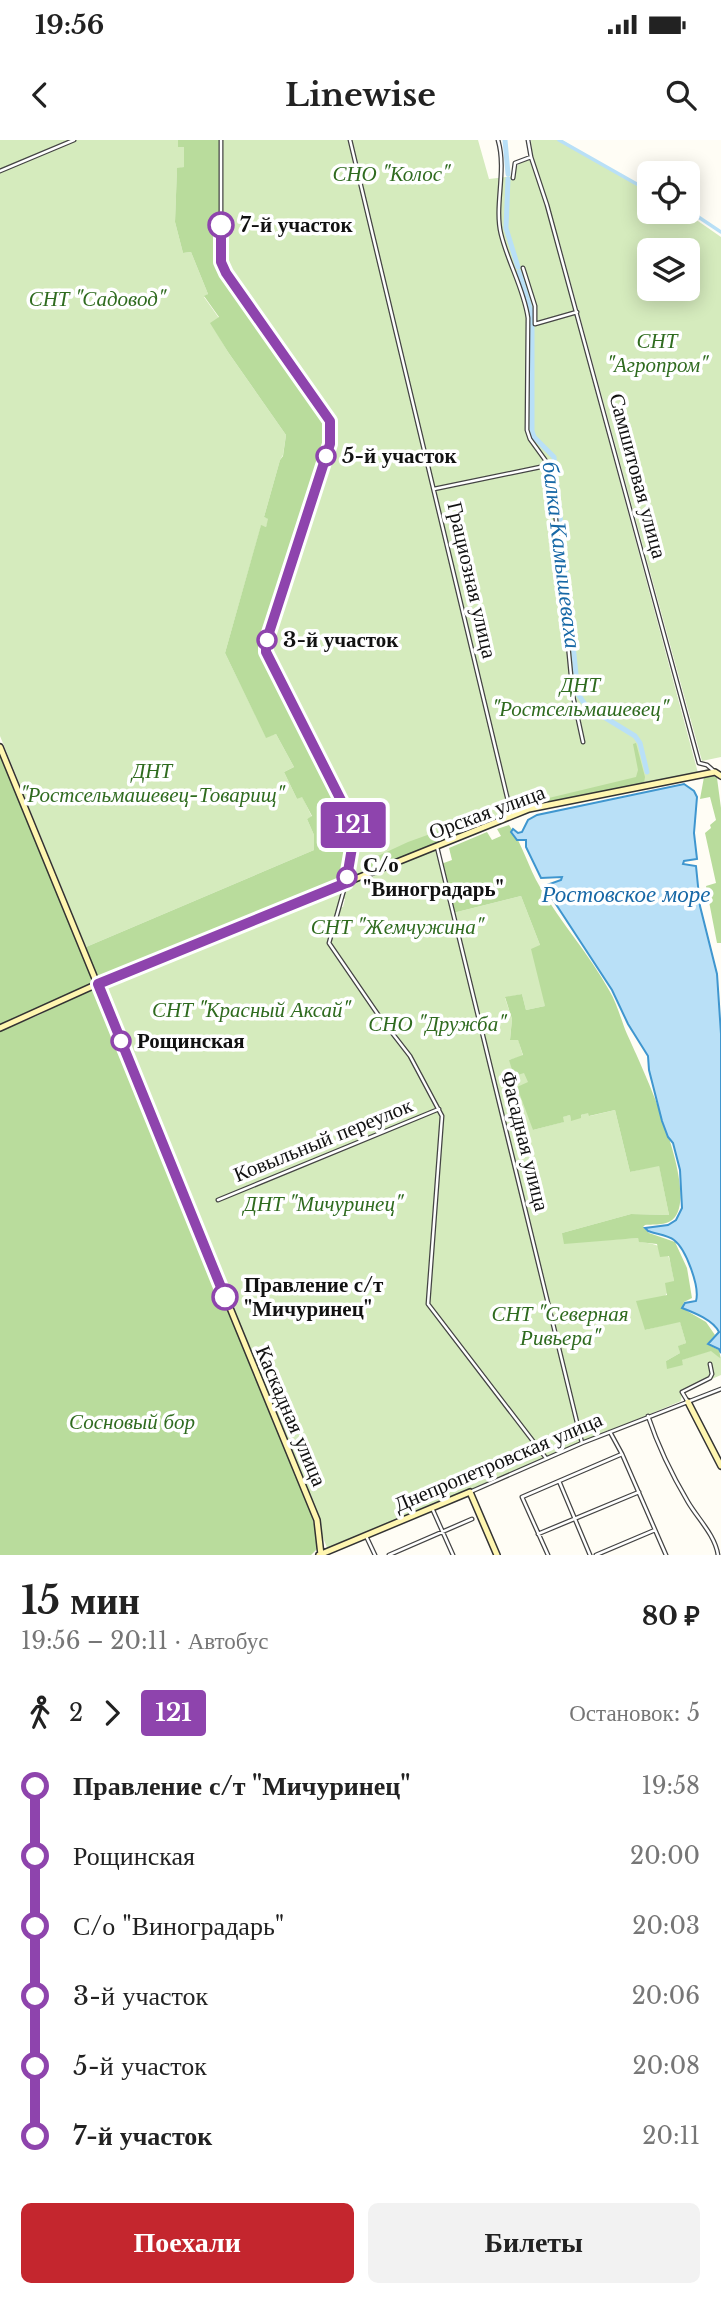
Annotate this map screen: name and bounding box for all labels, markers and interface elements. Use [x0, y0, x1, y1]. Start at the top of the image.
text: 19:56 [35, 9, 104, 41]
text: Linewise [285, 75, 436, 115]
icon: back [21, 76, 59, 114]
icon: search [662, 76, 700, 114]
park label: СНО "Колос" [332, 161, 451, 187]
map controls [637, 161, 700, 301]
button: locate [637, 161, 700, 224]
marker: 7-й участок [208, 212, 234, 238]
place label: 7-й участок [240, 212, 353, 238]
button: layers [637, 238, 700, 301]
park label: СНТ "Садовод" [29, 286, 167, 312]
park label: СНТ "Агропром" [606, 328, 709, 378]
street label: Самшитовая улица [603, 391, 673, 562]
place label: 5-й участок [342, 443, 457, 469]
marker: 5-й участок [316, 446, 336, 466]
water label: балка Камышеваха [537, 460, 587, 650]
street label: Грациозная улица [441, 499, 503, 662]
place label: 3-й участок [283, 627, 399, 653]
marker: 3-й участок [257, 630, 277, 650]
park label: ДНТ "Ростсельмашевец" [492, 672, 670, 722]
park label: ДНТ "Ростсельмашевец-Товарищ" [20, 758, 286, 808]
street label: Орская улица [425, 779, 549, 845]
line badge: 121 [313, 802, 393, 848]
text: 121 [335, 810, 371, 839]
place label: С/о "Виноградарь" [363, 852, 504, 902]
marker: С/о "Виноградарь" [337, 867, 357, 887]
water label: Ростовское море [541, 880, 710, 908]
park label: СНТ "Жемчужина" [311, 914, 485, 940]
park label: СНТ "Красный Аксай" [152, 997, 351, 1023]
park label: СНО "Дружба" [368, 1011, 507, 1037]
place label: Рощинская [137, 1028, 245, 1054]
marker: Рощинская [111, 1031, 131, 1051]
street label: Фасадная улица [495, 1068, 555, 1214]
street label: Ковыльный переулок [230, 1092, 417, 1188]
park label: ДНТ "Мичуринец" [242, 1191, 404, 1217]
place label: Правление с/т "Мичуринец" [244, 1272, 384, 1322]
marker: Правление с/т "Мичуринец" [212, 1284, 238, 1310]
park label: СНТ "Северная Ривьера" [492, 1301, 628, 1351]
street label: Каскадная улица [250, 1342, 333, 1491]
street label: Днепропетровская улица [390, 1406, 607, 1518]
park label: Сосновый бор [69, 1409, 195, 1435]
text: 15 мин [21, 1577, 140, 1624]
text: 80 ₽ [642, 1600, 700, 1632]
text: 19:56 – 20:11 · Автобус [21, 1627, 268, 1655]
icon: walk [21, 1694, 59, 1732]
icon: forward [93, 1694, 131, 1732]
text: 121 [155, 1698, 192, 1727]
text: 2 [69, 1699, 83, 1727]
text: Остановок: 5 [569, 1699, 700, 1727]
text: Правление с/т "Мичуринец" [73, 1770, 411, 1802]
text: 19:58 [641, 1772, 700, 1800]
text: Рощинская [73, 1840, 195, 1872]
text: 20:00 [630, 1842, 700, 1870]
text: С/о "Виноградарь" [73, 1910, 284, 1942]
text: 20:03 [632, 1912, 700, 1940]
text: 3-й участок [73, 1980, 208, 2012]
text: 20:06 [632, 1982, 700, 2010]
text: 5-й участок [73, 2050, 207, 2082]
text: 20:08 [632, 2052, 700, 2080]
text: 7-й участок [73, 2120, 212, 2152]
text: 20:11 [642, 2122, 700, 2150]
button: Поехали [21, 2203, 354, 2283]
button: Билеты [368, 2203, 700, 2283]

